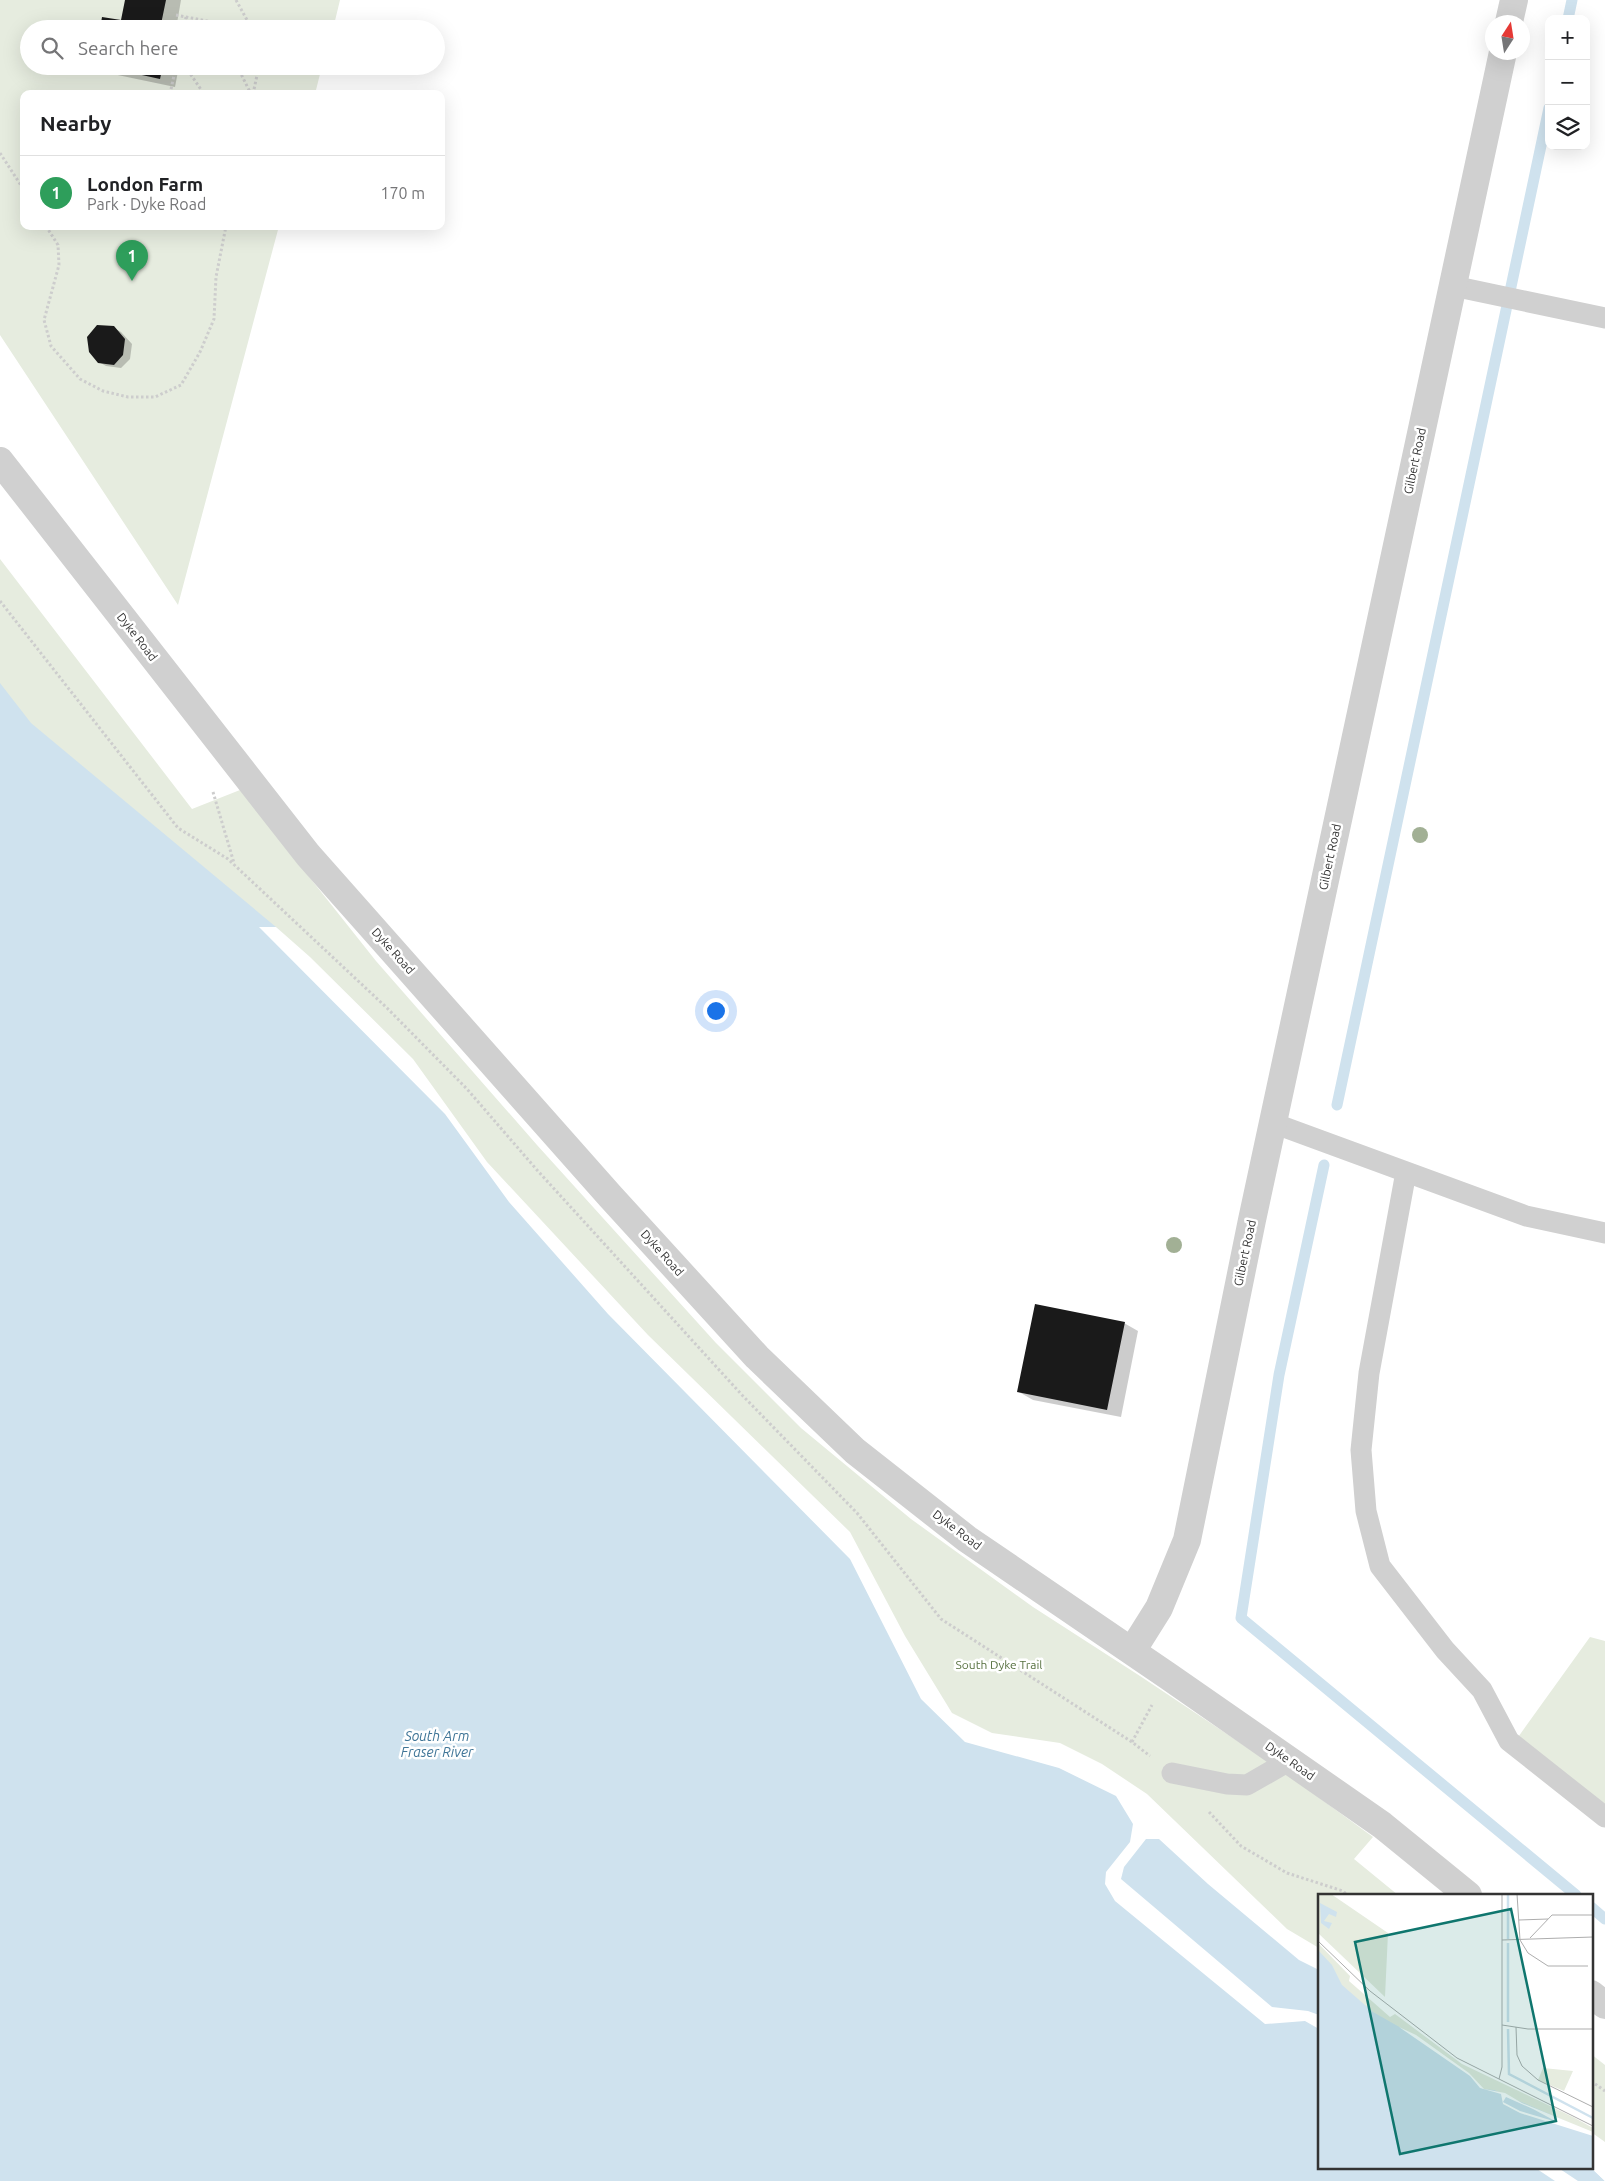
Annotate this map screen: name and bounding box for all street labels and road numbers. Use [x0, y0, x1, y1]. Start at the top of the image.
street label: Gilbert Road [1401, 427, 1428, 495]
street label: Dyke Road [115, 610, 160, 663]
street label: Gilbert Road [1316, 823, 1343, 891]
street label: Dyke Road [369, 925, 417, 976]
street label: Gilbert Road [1231, 1219, 1258, 1287]
street label: Dyke Road [638, 1227, 686, 1278]
street label: Dyke Road [931, 1507, 984, 1552]
street label: Dyke Road [1263, 1739, 1317, 1782]

